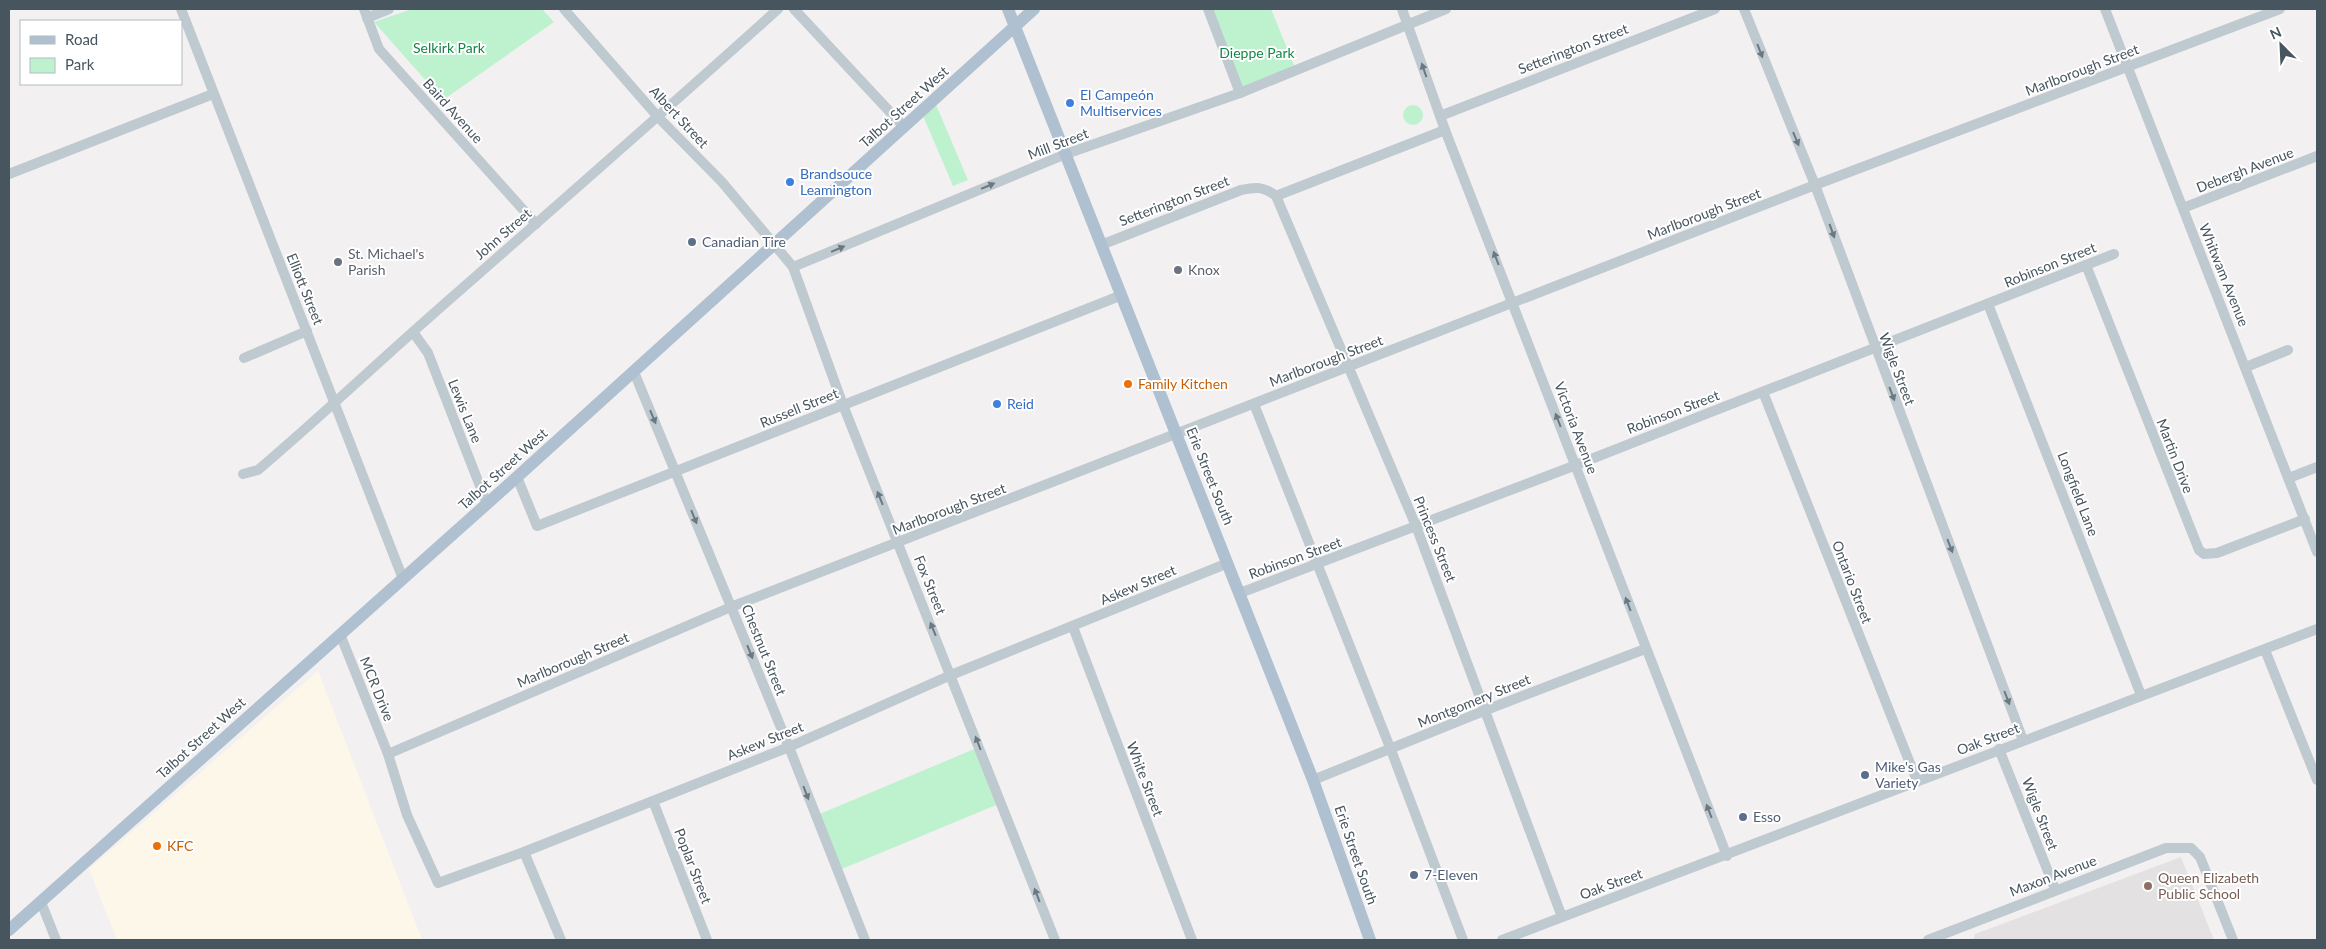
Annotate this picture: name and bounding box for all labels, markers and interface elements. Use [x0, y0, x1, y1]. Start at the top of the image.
legend [20, 20, 182, 85]
street label: Setterington Street [1515, 20, 1630, 77]
north arrow [2256, 20, 2306, 70]
text: N [2267, 23, 2284, 43]
text: Road [65, 30, 98, 48]
park label: Selkirk Park [413, 39, 486, 56]
street label: Marlborough Street [2023, 40, 2141, 99]
park label: Dieppe Park [1219, 44, 1296, 61]
one-way arrow [1757, 44, 1764, 59]
text: Park [65, 55, 95, 73]
street label: Talbot Street West [856, 62, 952, 151]
one-way arrow [1420, 62, 1428, 77]
street label: Baird Avenue [420, 75, 487, 147]
street label: Albert Street [646, 82, 712, 151]
place label: El Campeón Multiservices [1080, 86, 1162, 119]
marker: El Campeón Multiservices [1064, 97, 1076, 109]
street label: Mill Street [1025, 124, 1090, 163]
one-way arrow [1792, 132, 1800, 146]
street label: Debergh Avenue [2194, 143, 2296, 196]
place label: Brandsouce Leamington [800, 165, 872, 198]
street label: Setterington Street [1116, 172, 1231, 229]
marker: Brandsouce Leamington [784, 176, 796, 188]
one-way arrow [981, 182, 995, 190]
street label: Marlborough Street [1645, 184, 1763, 243]
street label: John Street [471, 204, 535, 263]
street label: Whitwam Avenue [2196, 221, 2253, 329]
one-way arrow [1828, 224, 1836, 239]
place label: Canadian Tire [702, 233, 786, 250]
marker: Canadian Tire [686, 236, 698, 248]
street label: Robinson Street [2001, 238, 2098, 291]
one-way arrow [831, 244, 845, 252]
place label: St. Michael's Parish [348, 245, 424, 278]
street label: Elliott Street [283, 250, 328, 327]
one-way arrow [1492, 250, 1500, 265]
marker: St. Michael's Parish [332, 256, 344, 268]
place label: Knox [1188, 261, 1220, 278]
marker: Knox [1172, 264, 1184, 276]
street label: Wigle Street [1876, 330, 1919, 407]
street label: Marlborough Street [1267, 331, 1385, 390]
place label: Family Kitchen [1138, 375, 1228, 392]
street label: Lewis Lane [445, 376, 486, 445]
marker: Family Kitchen [1122, 378, 1134, 390]
street label: Victoria Avenue [1551, 379, 1602, 476]
street label: Russell Street [757, 384, 840, 431]
street label: Robinson Street [1624, 386, 1721, 437]
one-way arrow [1888, 387, 1896, 402]
place label: Reid [1007, 395, 1034, 412]
marker: Reid [991, 398, 1003, 410]
one-way arrow [649, 410, 657, 424]
one-way arrow [1554, 412, 1561, 427]
street label: Martin Drive [2154, 416, 2197, 495]
street label: Talbot Street West [455, 424, 551, 513]
street label: Erie Street South [1183, 424, 1238, 527]
street label: Longfield Lane [2055, 449, 2102, 539]
street label: Marlborough Street [890, 479, 1008, 538]
one-way arrow [876, 491, 884, 505]
street label: Princess Street [1411, 493, 1460, 584]
one-way arrow [691, 510, 699, 524]
street label: Robinson Street [1246, 533, 1344, 582]
street label: Ontario Street [1829, 538, 1876, 626]
one-way arrow [1947, 538, 1954, 553]
street label: Fox Street [911, 553, 950, 617]
street label: Askew Street [1097, 561, 1178, 608]
one-way arrow [1624, 596, 1632, 611]
street label: Chestnut Street [738, 602, 790, 698]
one-way arrow [928, 622, 936, 637]
street label: Marlborough Street [514, 628, 631, 691]
one-way arrow [746, 645, 754, 659]
street label: MCR Drive [357, 654, 398, 724]
street label: Montgomery Street [1415, 670, 1533, 731]
one-way arrow [2004, 690, 2011, 705]
street label: Talbot Street West [153, 693, 249, 782]
street label: Askew Street [724, 718, 805, 764]
street label: Oak Street [1954, 719, 2021, 758]
one-way arrow [974, 736, 981, 751]
street label: White Street [1123, 739, 1167, 818]
place label: Mike's Gas Variety [1875, 758, 1941, 791]
marker: Mike's Gas Variety [1859, 769, 1871, 781]
street label: Wigle Street [2019, 775, 2062, 852]
one-way arrow [802, 786, 810, 801]
street label: Erie Street South [1332, 803, 1381, 907]
one-way arrow [1705, 803, 1713, 818]
place label: Esso [1753, 808, 1781, 825]
marker: Esso [1737, 811, 1749, 823]
street label: Poplar Street [671, 826, 716, 906]
place label: KFC [167, 837, 194, 854]
marker: KFC [151, 840, 163, 852]
street label: Maxon Avenue [2007, 851, 2099, 900]
street label: Oak Street [1577, 864, 1645, 903]
place label: 7-Eleven [1424, 866, 1478, 883]
marker: 7-Eleven [1408, 869, 1420, 881]
place label: Queen Elizabeth Public School [2158, 869, 2259, 902]
marker: Queen Elizabeth Public School [2142, 880, 2154, 892]
one-way arrow [1033, 887, 1041, 902]

